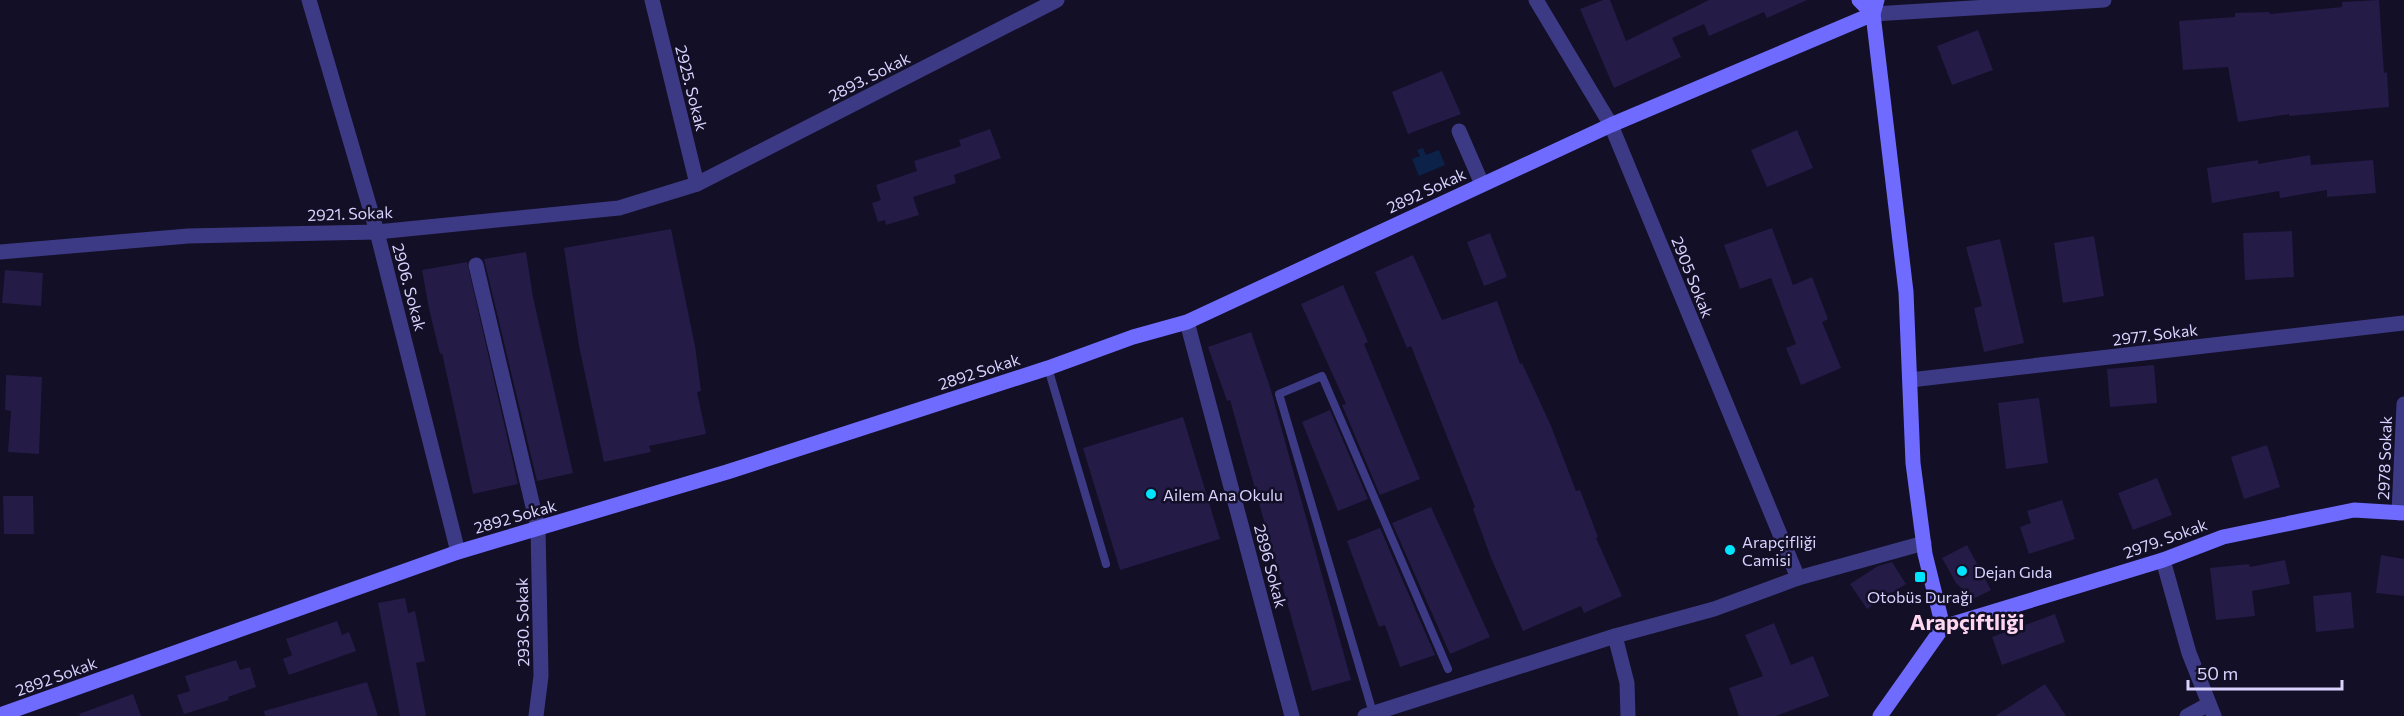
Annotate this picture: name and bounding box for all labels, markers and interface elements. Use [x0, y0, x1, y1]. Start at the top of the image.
street label: 2925. Sokak [672, 43, 712, 133]
street label: 2893. Sokak [825, 47, 913, 105]
street label: 2892 Sokak [1384, 163, 1469, 217]
street label: 2921. Sokak [307, 202, 393, 224]
street label: 2905 Sokak [1668, 234, 1718, 321]
street label: 2906. Sokak [389, 241, 431, 333]
street label: 2977. Sokak [2111, 319, 2199, 349]
street label: 2892 Sokak [936, 349, 1023, 393]
street label: 2978 Sokak [2373, 415, 2395, 500]
place label: Ailem Ana Okulu [1163, 485, 1283, 504]
marker: Ailem Ana Okulu [1144, 487, 1158, 501]
street label: 2892 Sokak [472, 495, 559, 537]
street label: 2979. Sokak [2120, 514, 2210, 562]
street label: 2896 Sokak [1251, 522, 1291, 610]
place label: Arapçifliği Camisi [1742, 532, 1816, 569]
marker: Arapçifliği Camisi [1723, 543, 1737, 557]
place label: Dejan Gıda [1974, 562, 2052, 581]
marker: Dejan Gıda [1955, 564, 1969, 578]
marker: Otobüs Durağı [1913, 570, 1927, 584]
street label: 2930. Sokak [512, 577, 532, 667]
place label: Otobüs Durağı [1867, 587, 1973, 606]
district label: Arapçiftliği [1910, 608, 2024, 635]
street label: 2892 Sokak [13, 652, 99, 699]
scale bar [2188, 653, 2342, 691]
text: 50 m [2197, 662, 2238, 684]

